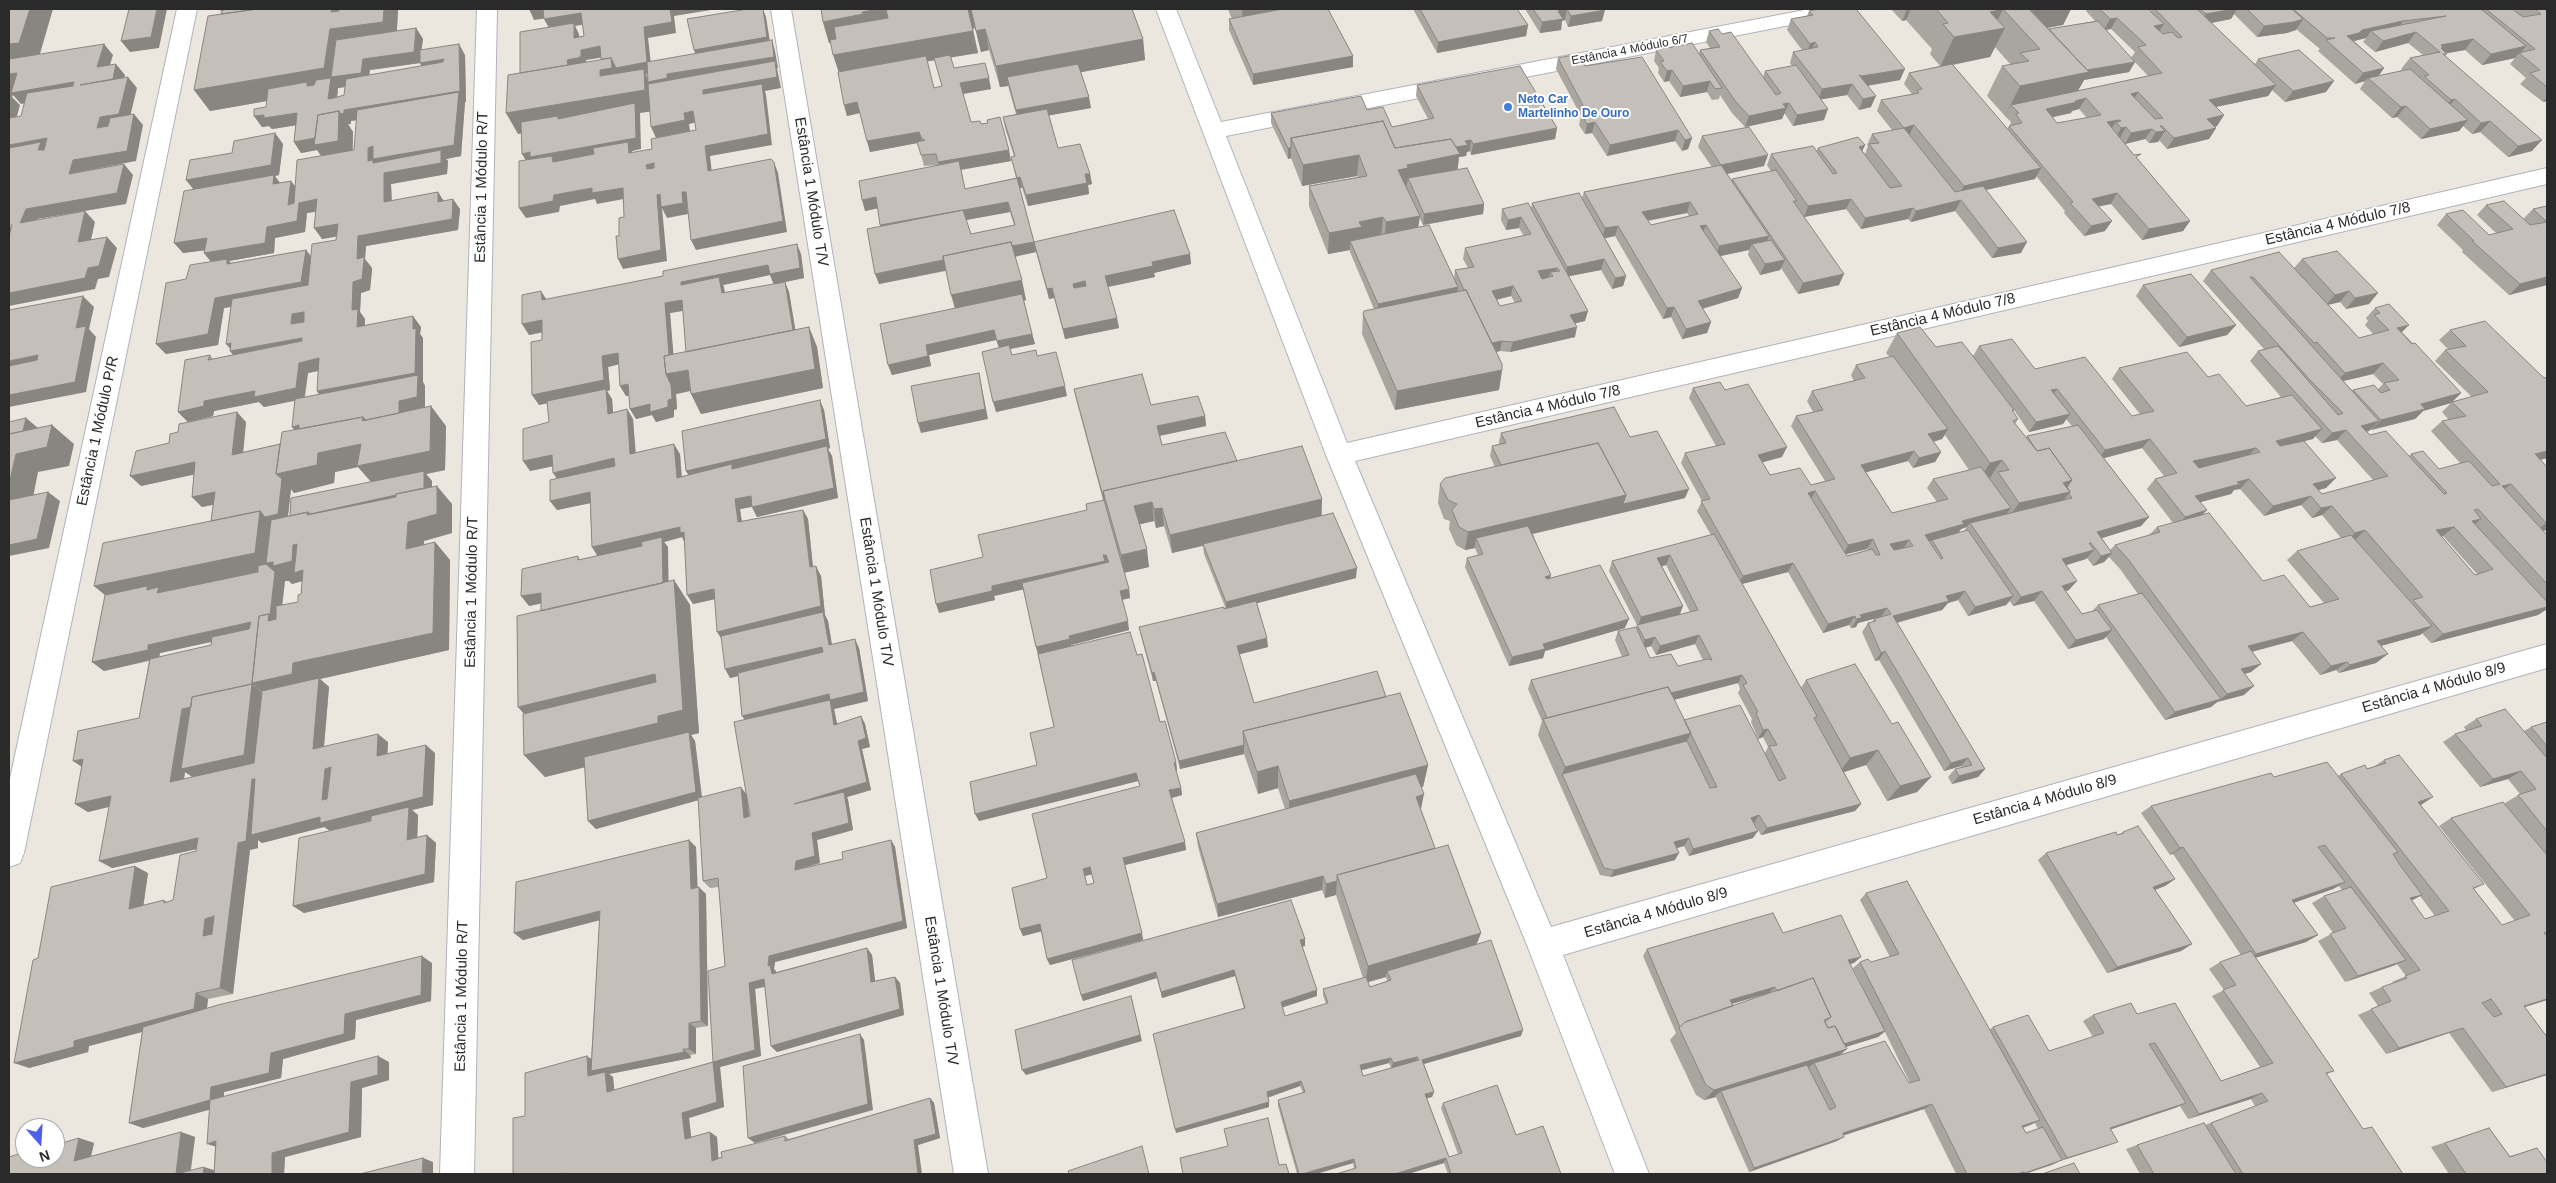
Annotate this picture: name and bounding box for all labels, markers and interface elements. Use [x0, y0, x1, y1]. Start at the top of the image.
street label: Estância 4 Módulo 6/7 [1570, 32, 1690, 68]
place label: Neto Car Martelinho De Ouro [1518, 93, 1629, 121]
marker: Neto Car Martelinho De Ouro [1502, 101, 1514, 113]
street label: Estância 1 Módulo R/T [472, 111, 492, 263]
street label: Estância 1 Módulo T/V [790, 116, 832, 268]
street label: Estância 4 Módulo 7/8 [2264, 199, 2412, 249]
street label: Estância 4 Módulo 7/8 [1869, 290, 2017, 340]
street label: Estância 1 Módulo P/R [73, 355, 123, 507]
street label: Estância 4 Módulo 7/8 [1474, 382, 1622, 432]
street label: Estância 1 Módulo R/T [462, 516, 482, 668]
street label: Estância 1 Módulo T/V [855, 516, 897, 668]
street label: Estância 4 Módulo 8/9 [2360, 659, 2508, 717]
street label: Estância 4 Módulo 8/9 [1971, 771, 2119, 829]
street label: Estância 4 Módulo 8/9 [1582, 884, 1730, 942]
street label: Estância 1 Módulo T/V [920, 915, 962, 1067]
street label: Estância 1 Módulo R/T [452, 920, 472, 1072]
north arrow [15, 1118, 65, 1168]
text: N [37, 1147, 52, 1165]

